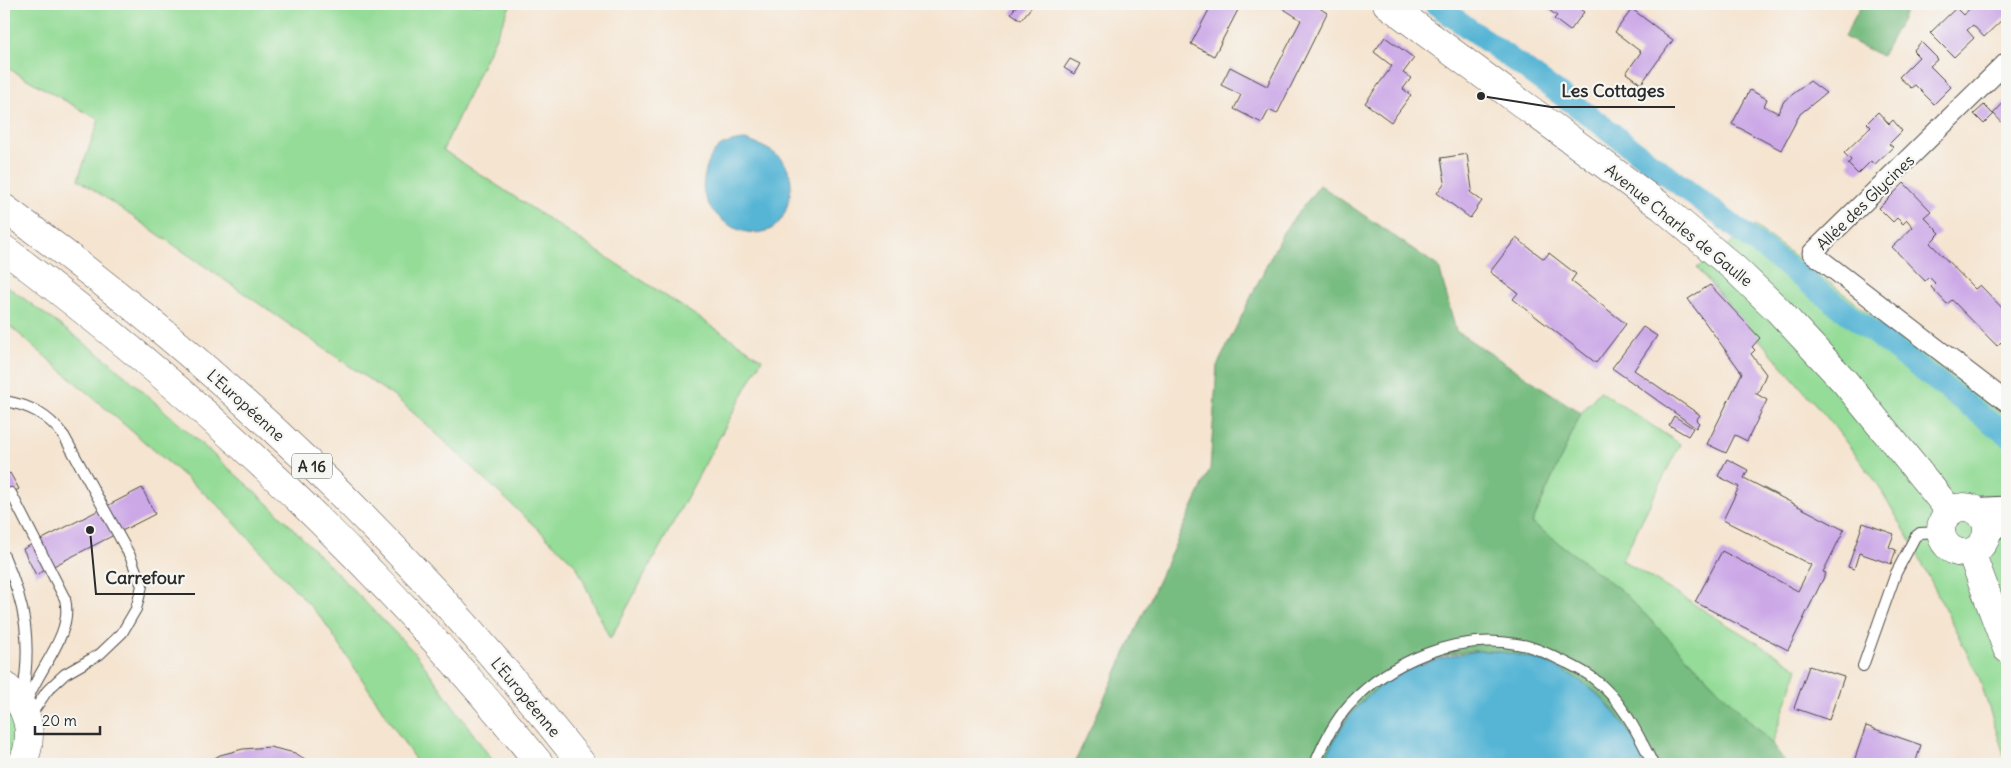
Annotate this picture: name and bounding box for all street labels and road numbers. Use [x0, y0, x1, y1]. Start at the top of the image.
street label: Allée des Glycines [1812, 150, 1918, 254]
street label: Avenue Charles de Gaulle [1601, 159, 1757, 291]
street label: L'Européenne [203, 365, 289, 445]
road number: A 16 [292, 454, 332, 478]
street label: L'Européenne [487, 653, 565, 741]

